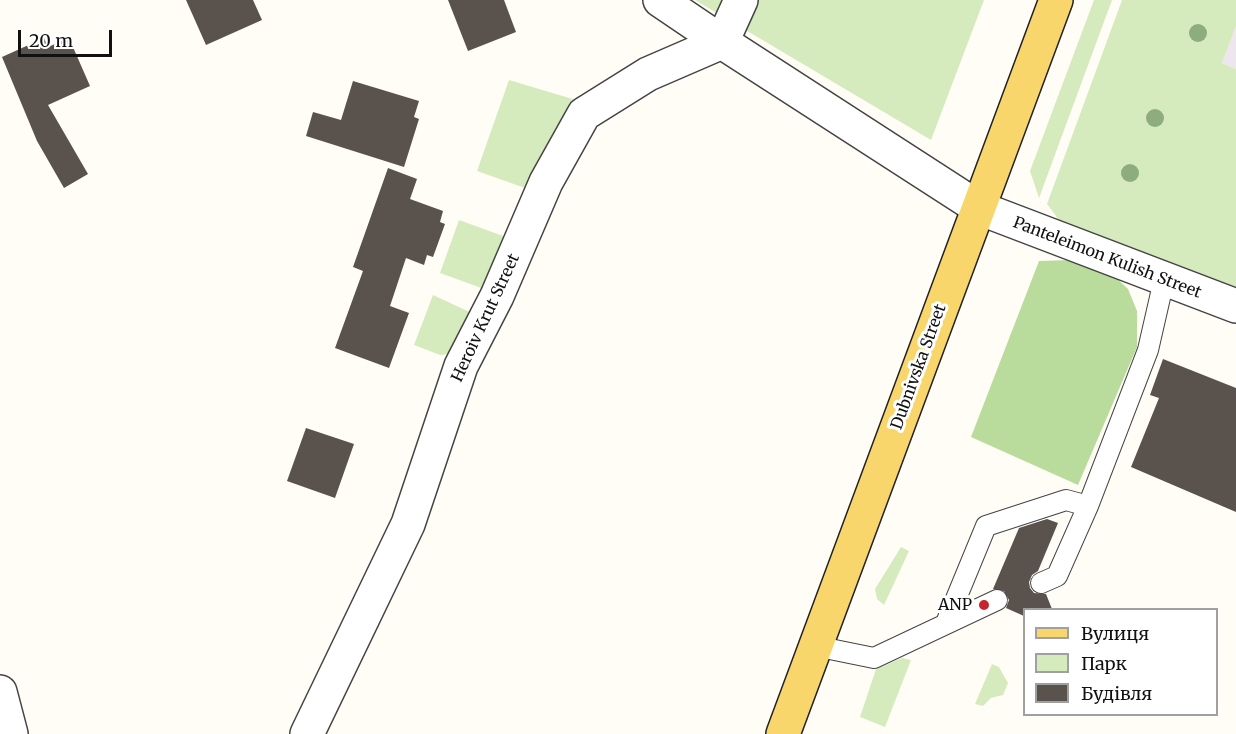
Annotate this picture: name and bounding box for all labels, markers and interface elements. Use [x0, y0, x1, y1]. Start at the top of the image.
scale bar [21, 18, 116, 56]
text: 20 m [29, 29, 73, 52]
street label: Panteleimon Kulish Street [1010, 213, 1204, 303]
street label: Heroiv Krut Street [448, 251, 524, 385]
street label: Dubnivska Street [887, 302, 951, 432]
place label: ANP [938, 595, 972, 615]
marker: ANP [977, 598, 991, 612]
legend [1023, 608, 1218, 716]
text: Вулиця [1081, 622, 1149, 645]
text: Парк [1081, 652, 1127, 675]
text: Будівля [1081, 682, 1152, 705]

